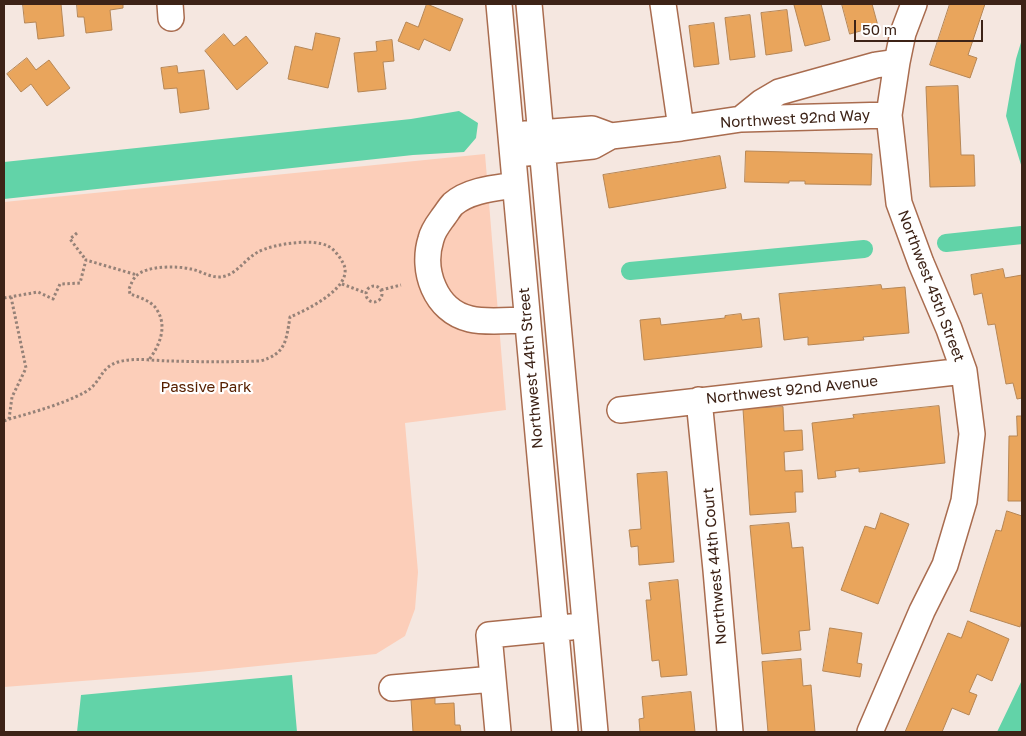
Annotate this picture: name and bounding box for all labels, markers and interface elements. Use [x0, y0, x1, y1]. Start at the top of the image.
scale bar [856, 10, 985, 42]
text: 50 m [862, 20, 897, 38]
street label: Northwest 92nd Way [719, 106, 871, 132]
street label: Northwest 45th Street [894, 208, 968, 364]
street label: Northwest 44th Street [515, 287, 547, 449]
street label: Northwest 92nd Avenue [705, 372, 879, 408]
park label: Passive Park [160, 378, 252, 396]
street label: Northwest 44th Court [699, 487, 731, 645]

